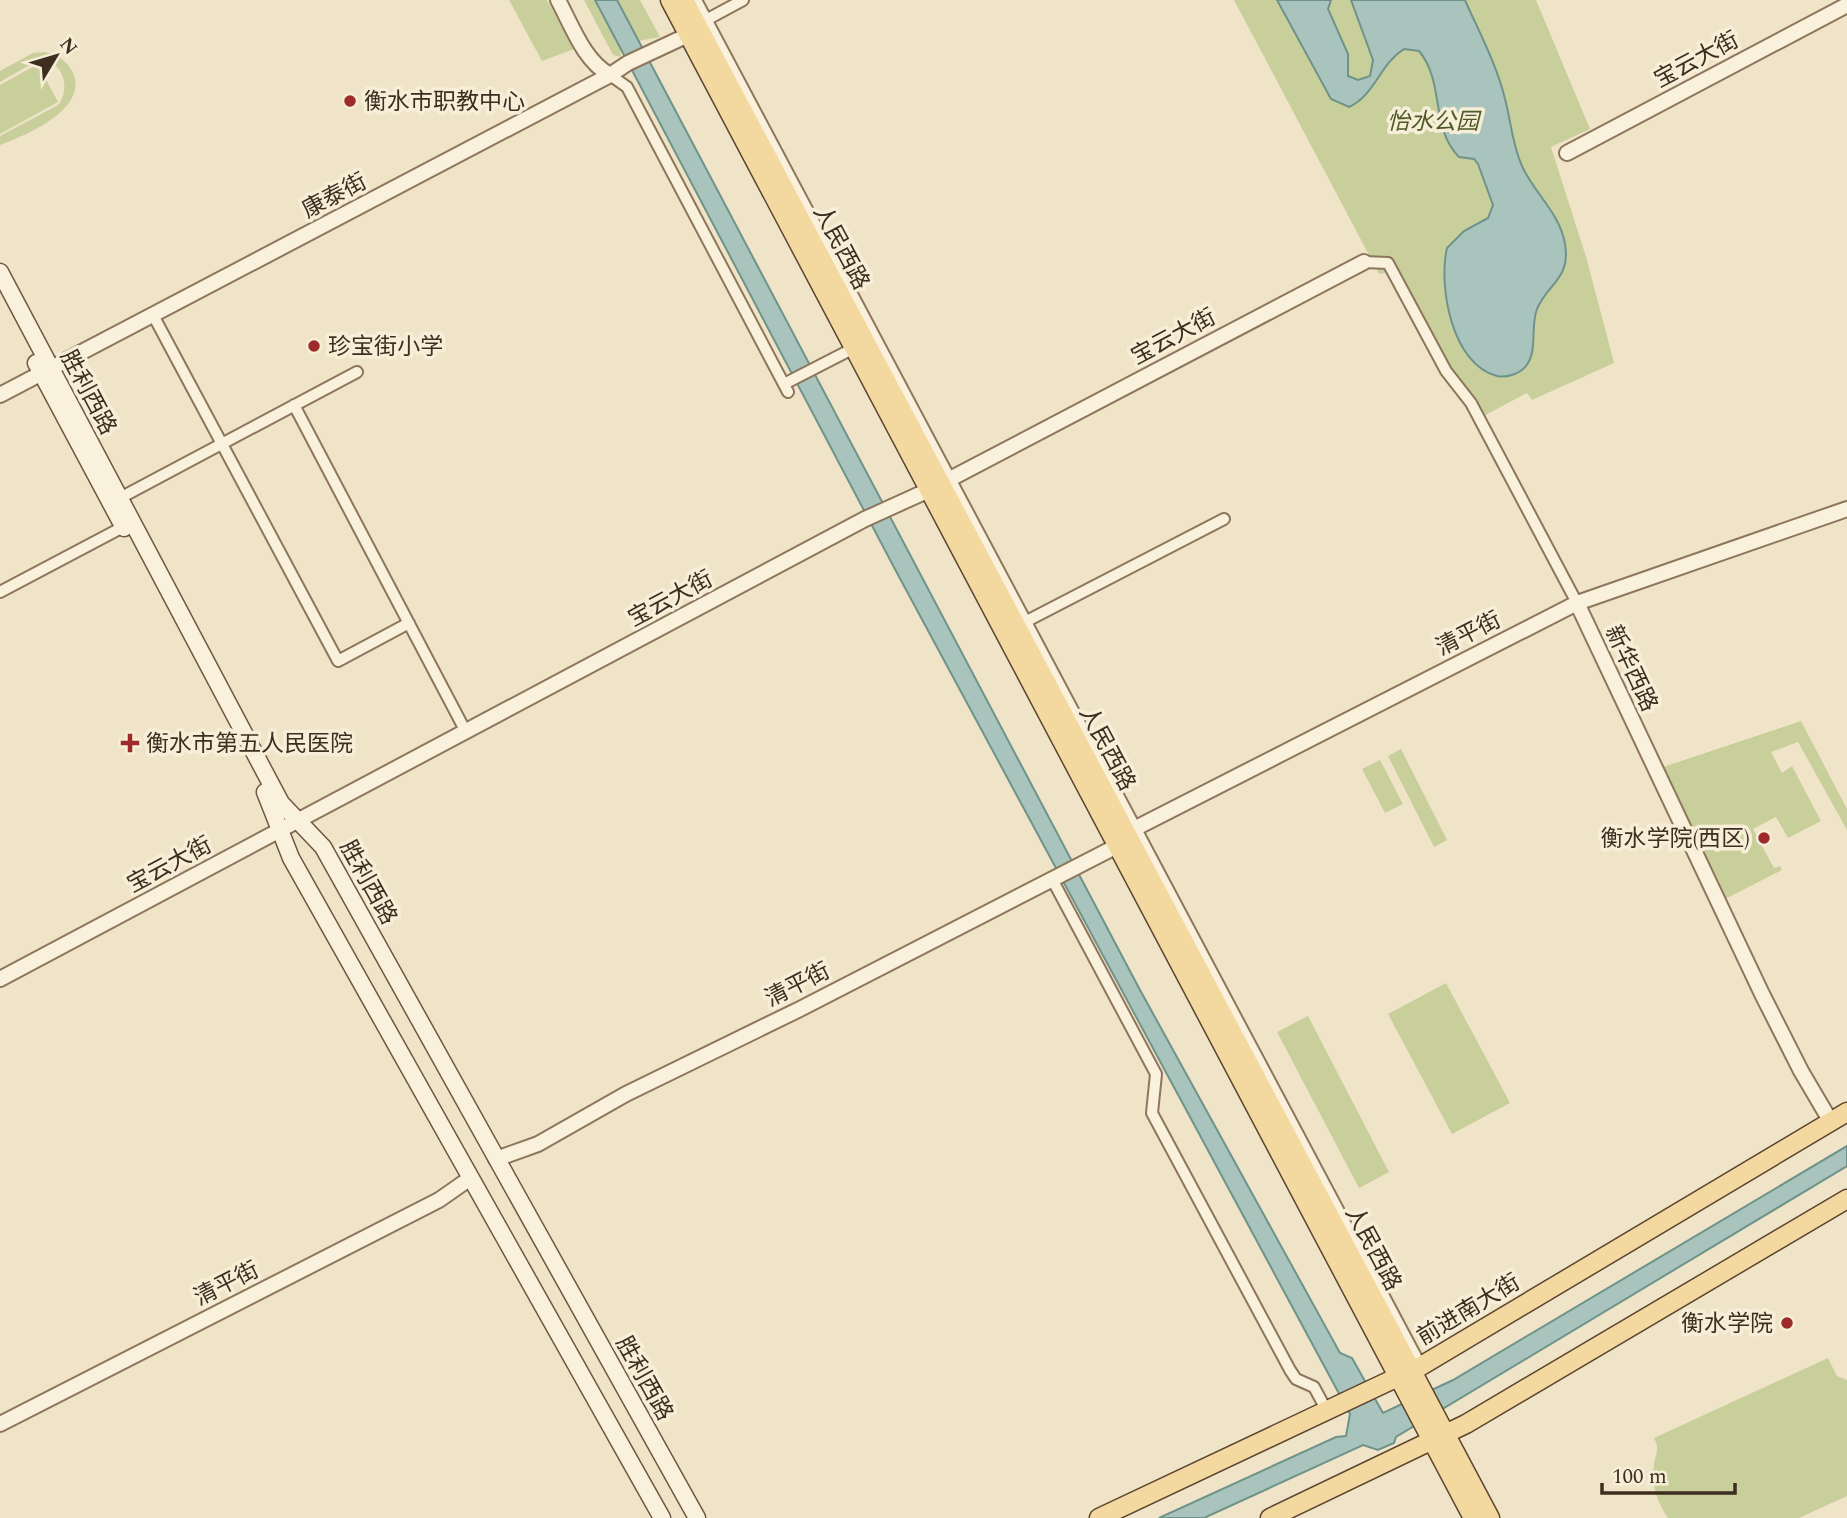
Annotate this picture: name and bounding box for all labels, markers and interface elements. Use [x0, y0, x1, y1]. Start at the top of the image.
north arrow [21, 21, 91, 91]
street label: 宝云大街 [1648, 23, 1746, 97]
text: N [52, 31, 84, 61]
place label: 衡水市职教中心 [364, 85, 525, 120]
marker: 衡水市职教中心 [342, 93, 358, 109]
park label: 怡水公园 [1387, 105, 1482, 140]
street label: 康泰街 [296, 165, 373, 228]
street label: 人民西路 [804, 199, 878, 297]
street label: 宝云大街 [1125, 300, 1223, 374]
place label: 珍宝街小学 [328, 330, 443, 365]
marker: 珍宝街小学 [306, 338, 322, 354]
street label: 胜利西路 [51, 344, 125, 442]
street label: 宝云大街 [622, 562, 720, 636]
street label: 清平街 [1430, 603, 1507, 666]
street label: 新华西路 [1595, 620, 1666, 718]
street label: 人民西路 [1070, 700, 1144, 798]
place label: 衡水市第五人民医院 [146, 727, 353, 762]
marker: 衡水市第五人民医院 [120, 733, 140, 753]
place label: 衡水学院(西区) [1601, 822, 1750, 857]
street label: 宝云大街 [121, 828, 219, 902]
marker: 衡水学院(西区) [1756, 830, 1772, 846]
street label: 胜利西路 [330, 834, 405, 931]
street label: 清平街 [759, 954, 836, 1017]
street label: 人民西路 [1336, 1200, 1410, 1298]
street label: 清平街 [188, 1253, 265, 1316]
street label: 前进南大街 [1410, 1266, 1527, 1355]
place label: 衡水学院 [1681, 1307, 1773, 1342]
marker: 衡水学院 [1779, 1315, 1795, 1331]
street label: 胜利西路 [606, 1330, 681, 1427]
scale bar [1602, 1452, 1735, 1496]
text: 100 m [1612, 1461, 1667, 1493]

